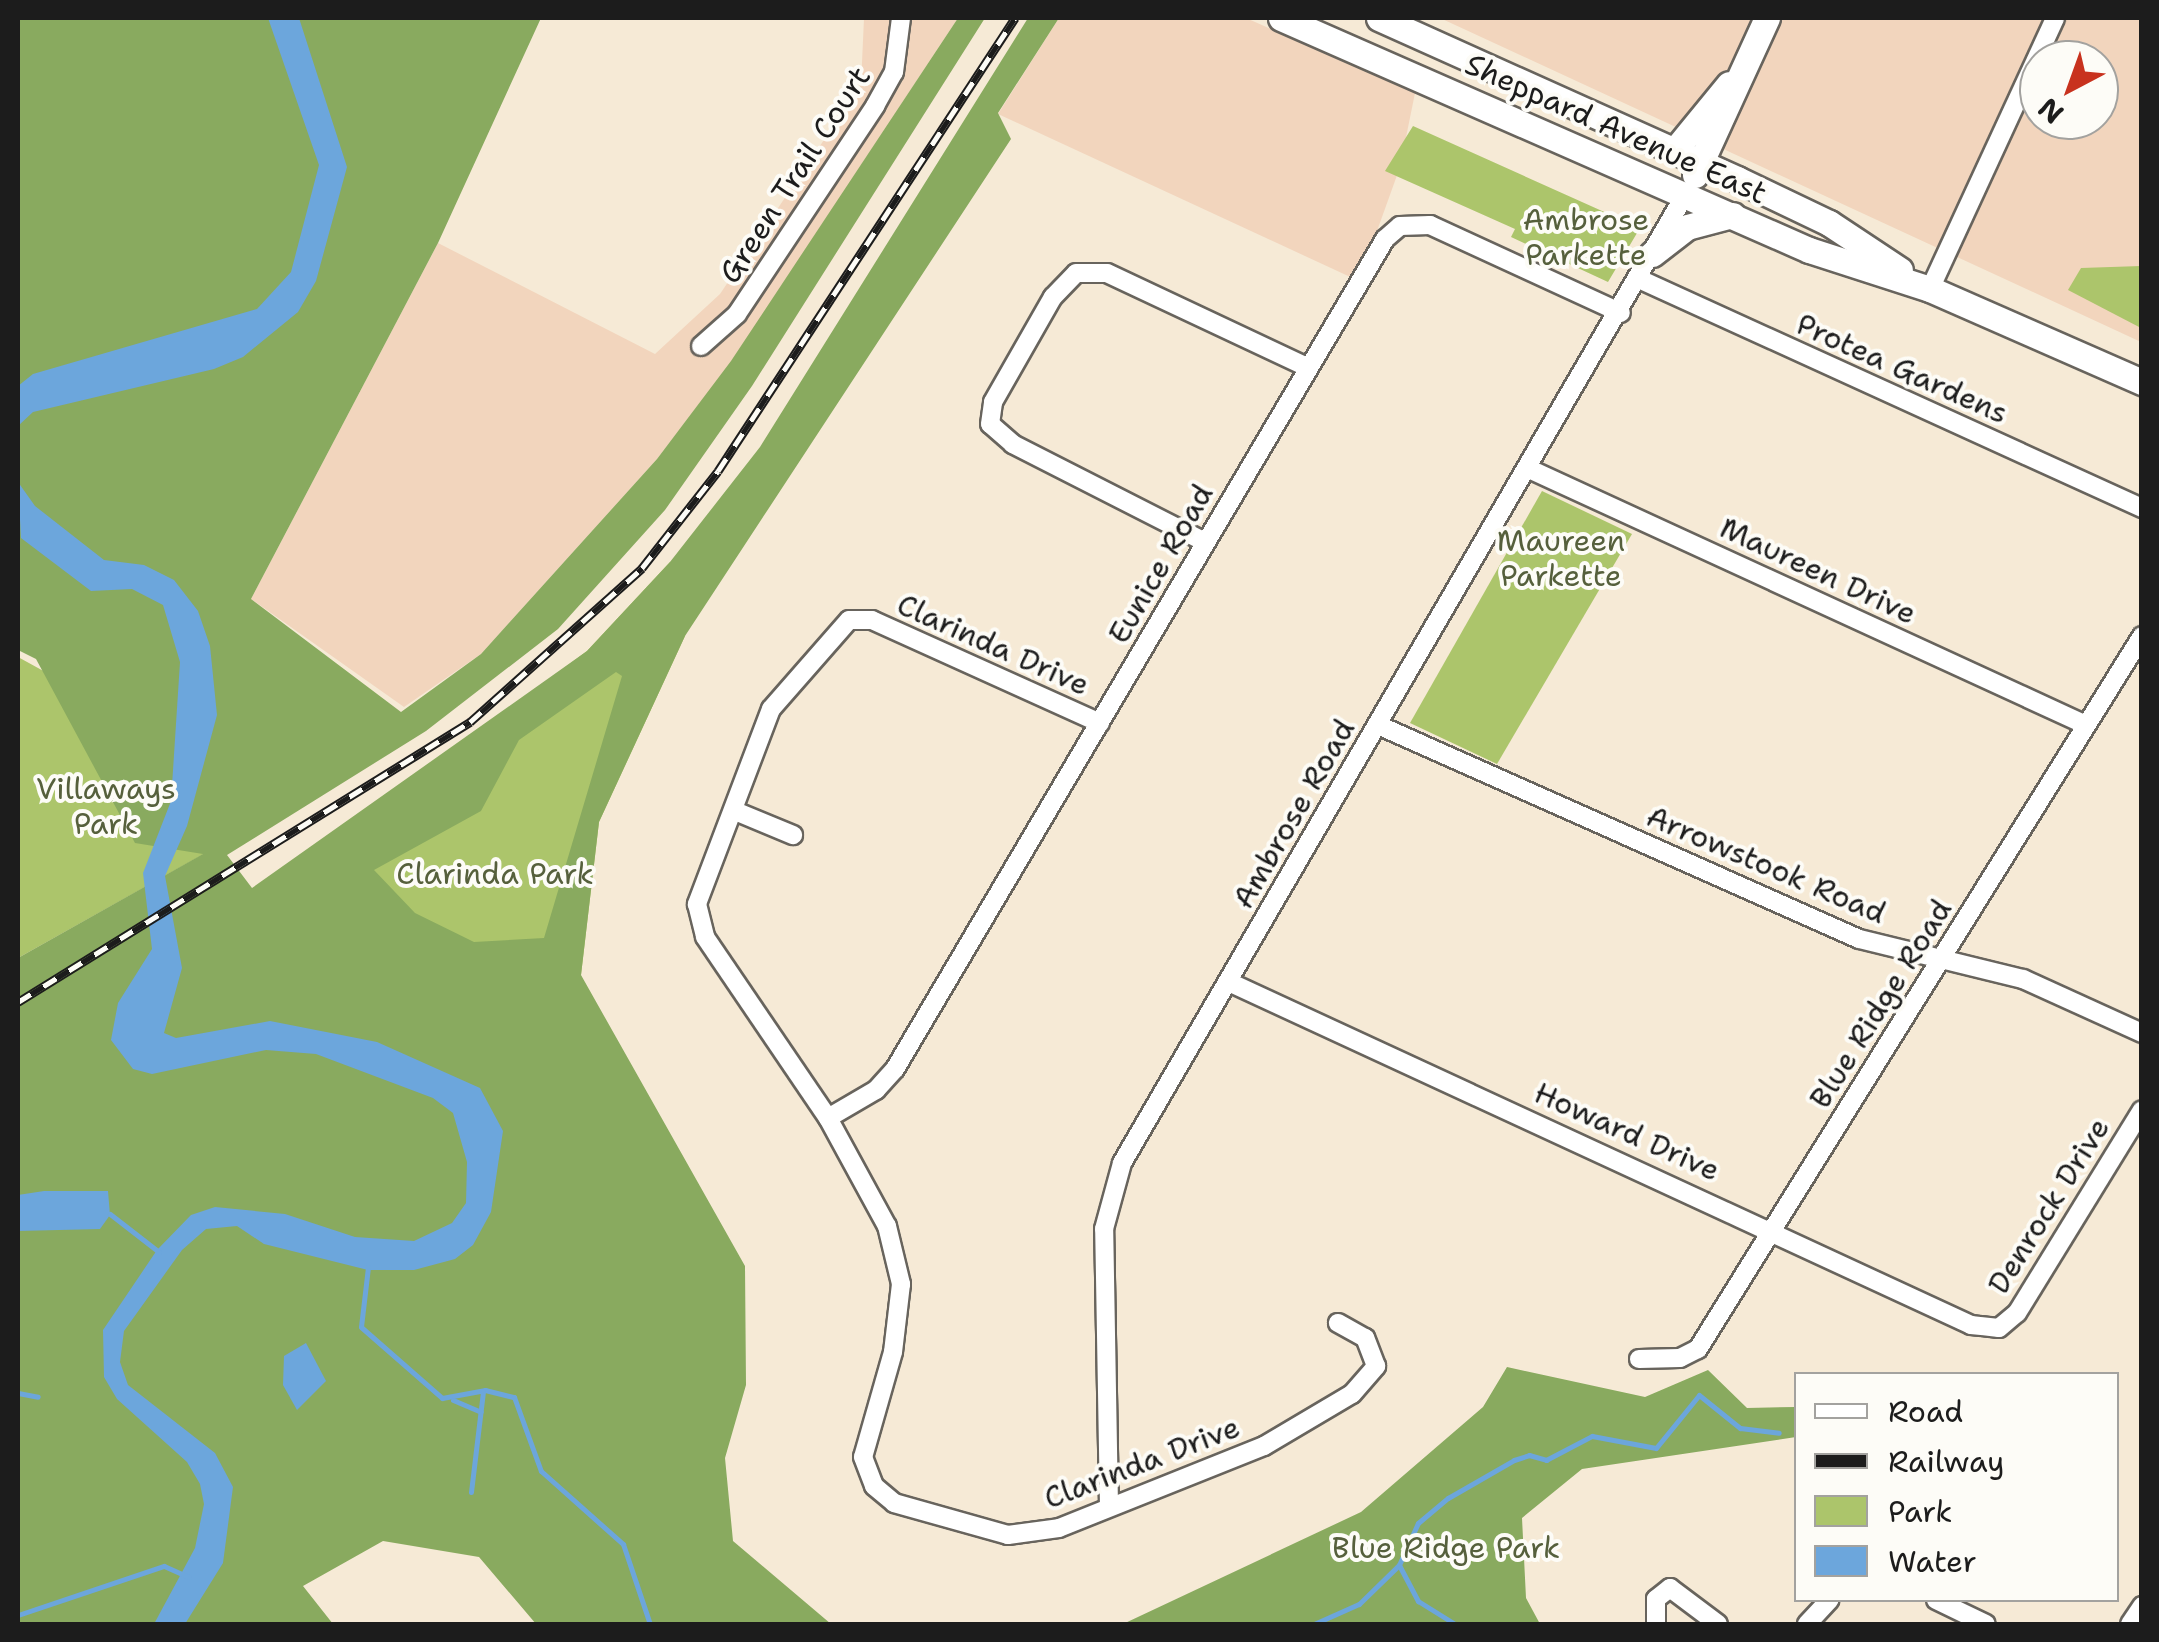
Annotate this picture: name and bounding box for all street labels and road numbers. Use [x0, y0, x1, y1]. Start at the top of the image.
street label: Sheppard Avenue East [1460, 46, 1772, 212]
street label: Green Trail Court [712, 60, 878, 290]
street label: Protea Gardens [1791, 306, 2013, 432]
street label: Eunice Road [1101, 478, 1221, 650]
street label: Maureen Drive [1714, 510, 1922, 632]
street label: Clarinda Drive [891, 587, 1095, 703]
street label: Ambrose Road [1225, 713, 1363, 915]
street label: Arrowstook Road [1641, 798, 1891, 932]
street label: Blue Ridge Road [1802, 893, 1960, 1115]
street label: Howard Drive [1529, 1075, 1725, 1189]
street label: Denrock Drive [1981, 1111, 2117, 1301]
street label: Clarinda Drive [1039, 1409, 1245, 1517]

